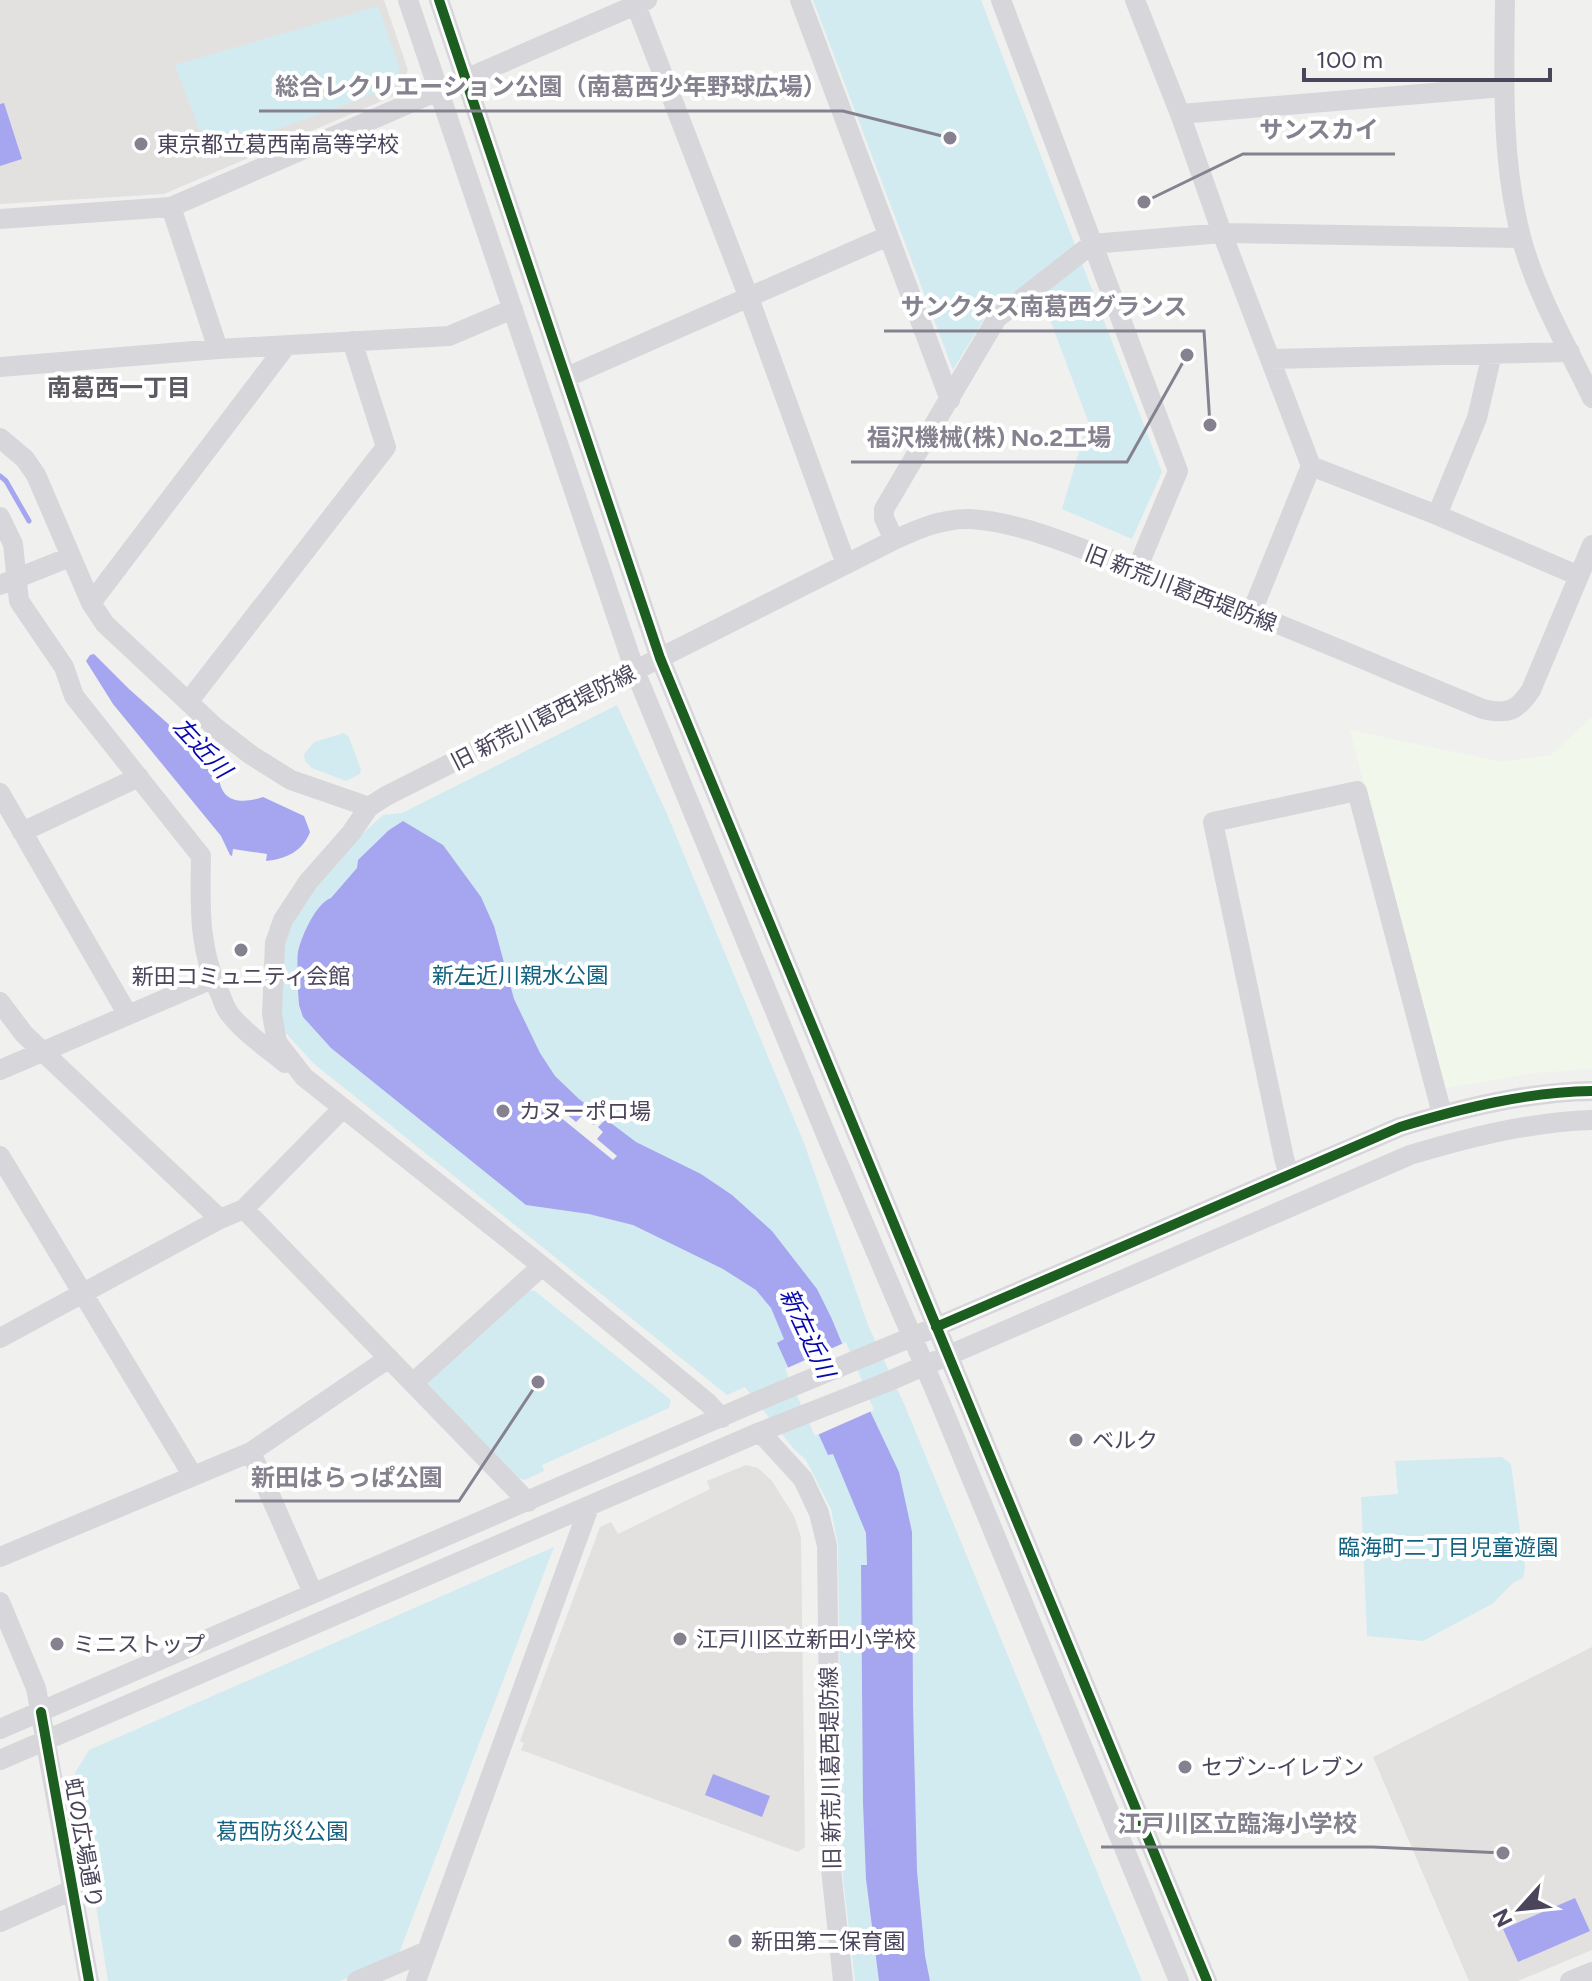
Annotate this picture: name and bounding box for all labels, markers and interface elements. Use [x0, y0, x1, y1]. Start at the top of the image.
scale bar [1304, 32, 1550, 82]
text: 100 m [1316, 45, 1383, 74]
callout: 総合レクリエーション公園（南葛西少年野球広場） [259, 63, 843, 111]
text: 総合レクリエーション公園（南葛西少年野球広場） [275, 72, 827, 101]
callout: サンスカイ [1243, 106, 1395, 154]
text: サンスカイ [1259, 115, 1379, 144]
place label: 東京都立葛西南高等学校 [157, 131, 399, 158]
marker: 東京都立葛西南高等学校 [132, 135, 150, 153]
callout: サンクタス南葛西グランス [884, 283, 1204, 331]
text: サンクタス南葛西グランス [901, 292, 1187, 321]
district label: 南葛西一丁目 [47, 373, 191, 402]
callout: 福沢機械(株) No.2工場 [851, 414, 1127, 462]
text: 福沢機械(株) No.2工場 [867, 423, 1111, 452]
street label: 旧 新荒川葛西堤防線 [1081, 539, 1281, 638]
street label: 旧 新荒川葛西堤防線 [446, 659, 640, 776]
water label: 左近川 [167, 711, 240, 786]
marker: 新田コミュニティ会館 [232, 941, 250, 959]
park label: 新左近川親水公園 [432, 962, 608, 989]
place label: 新田コミュニティ会館 [132, 963, 350, 990]
place label: カヌーポロ場 [519, 1098, 651, 1125]
marker: カヌーポロ場 [494, 1102, 512, 1120]
water label: 新左近川 [774, 1283, 842, 1385]
place label: ベルク [1092, 1427, 1158, 1454]
marker: ベルク [1067, 1431, 1085, 1449]
callout: 新田はらっぱ公園 [235, 1453, 459, 1501]
text: 新田はらっぱ公園 [251, 1463, 443, 1492]
park label: 臨海町二丁目児童遊園 [1338, 1534, 1558, 1561]
place label: 江戸川区立新田小学校 [696, 1626, 916, 1653]
marker: 江戸川区立新田小学校 [671, 1630, 689, 1648]
place label: ミニストップ [73, 1631, 205, 1658]
marker: ミニストップ [48, 1635, 66, 1653]
street label: 旧 新荒川葛西堤防線 [815, 1666, 846, 1870]
place label: セブン-イレブン [1201, 1754, 1364, 1781]
marker: セブン-イレブン [1176, 1758, 1194, 1776]
street label: 虹の広場通り [59, 1776, 108, 1910]
callout: 江戸川区立臨海小学校 [1101, 1799, 1373, 1847]
text: 江戸川区立臨海小学校 [1117, 1809, 1357, 1838]
park label: 葛西防災公園 [216, 1818, 348, 1845]
north arrow [1480, 1869, 1560, 1949]
text: N [1487, 1904, 1519, 1932]
place label: 新田第二保育園 [751, 1928, 905, 1955]
marker: 新田第二保育園 [726, 1932, 744, 1950]

